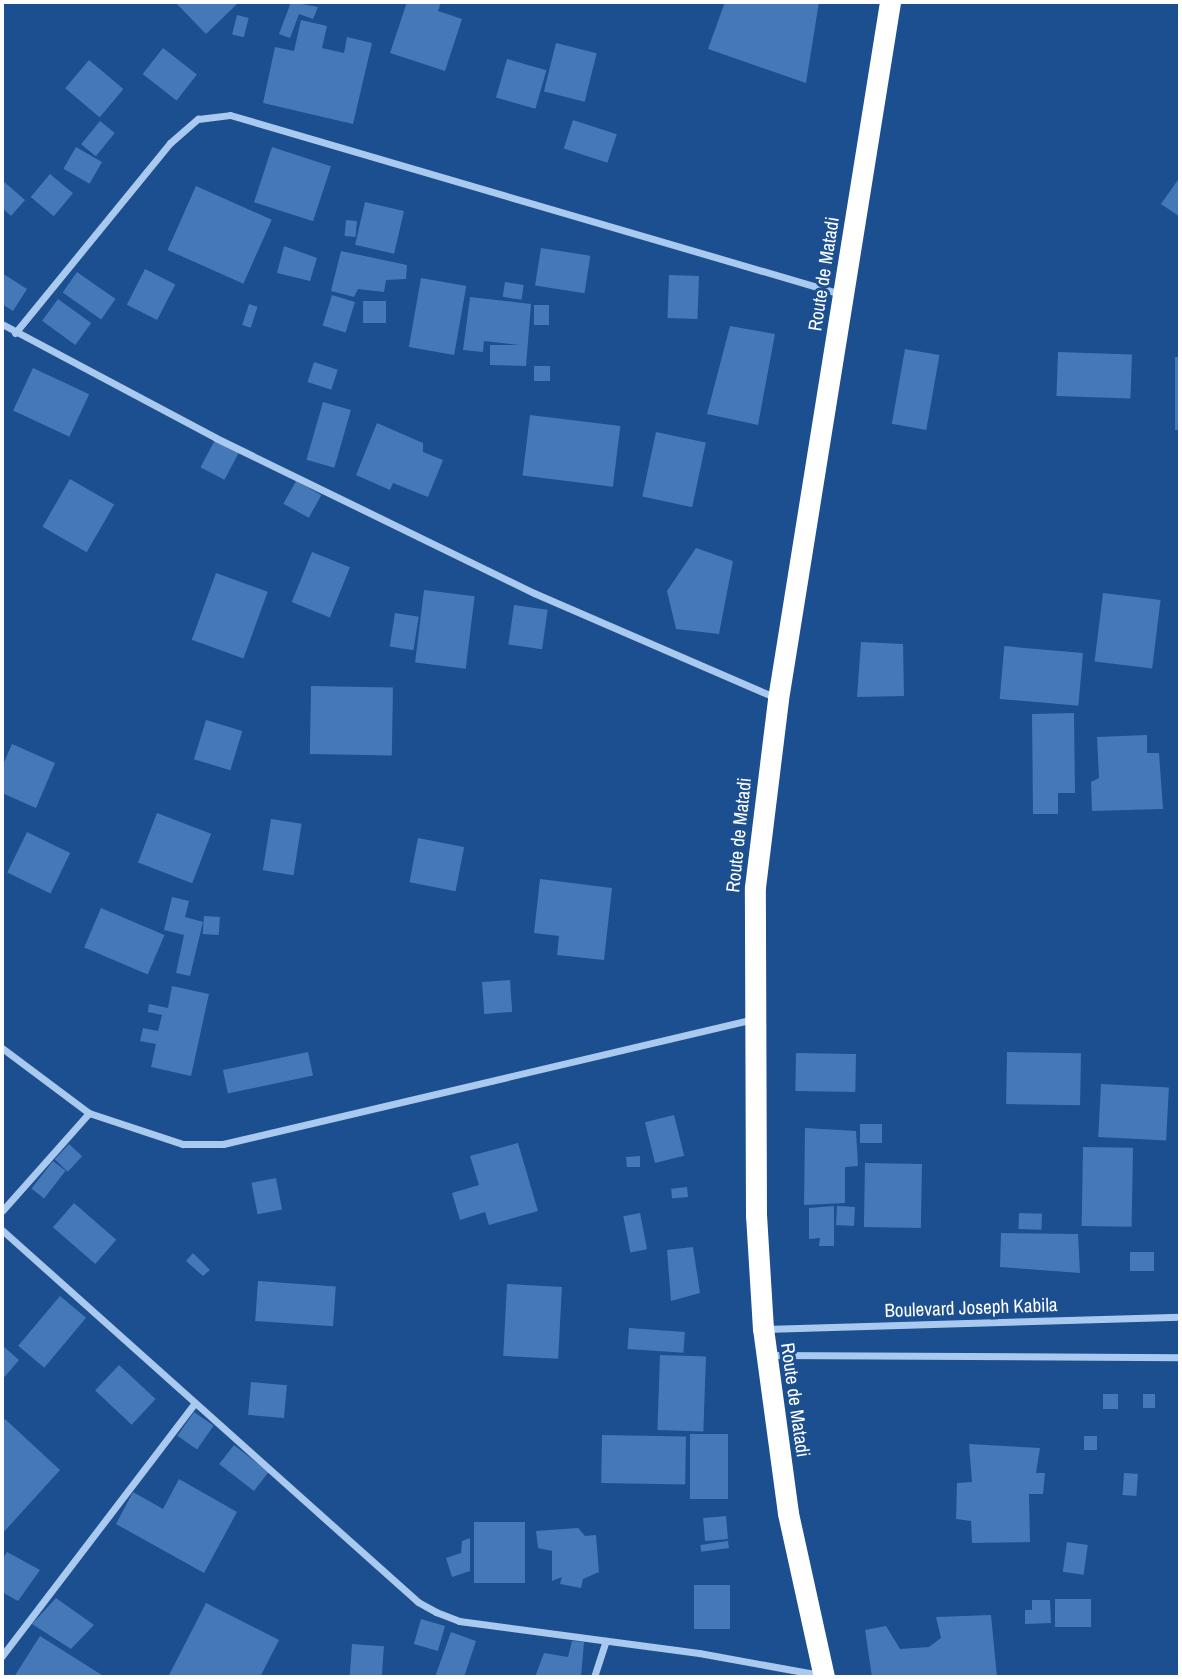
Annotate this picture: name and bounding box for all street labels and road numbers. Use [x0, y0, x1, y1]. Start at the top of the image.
street label: Route de Matadi [804, 215, 844, 333]
street label: Route de Matadi [722, 777, 756, 893]
street label: Boulevard Joseph Kabila [884, 1294, 1058, 1322]
street label: Route de Matadi [776, 1341, 814, 1459]

